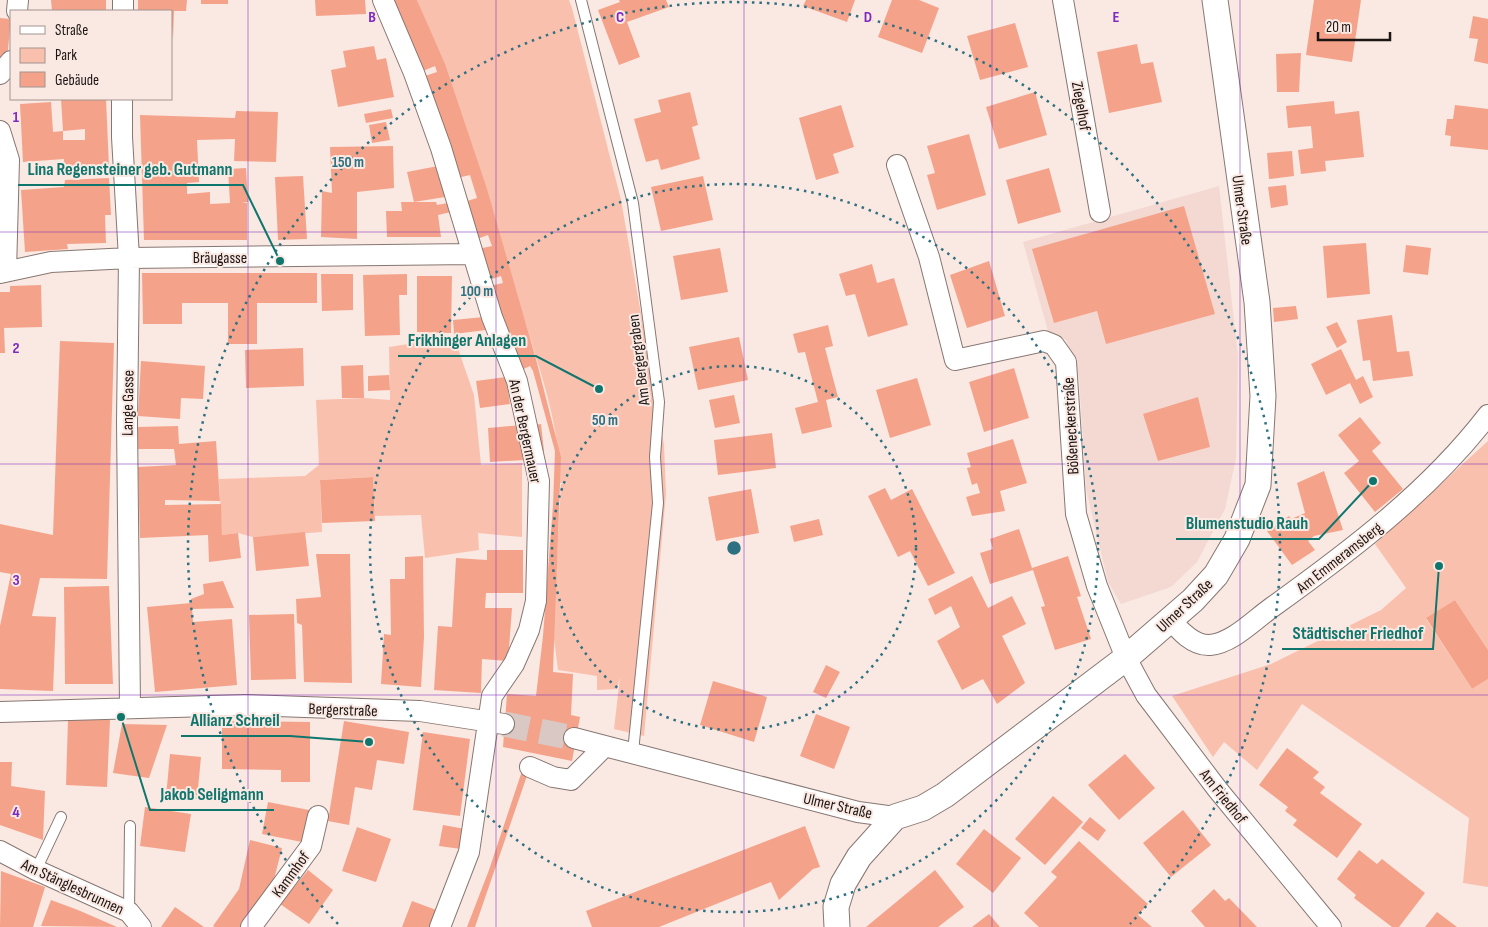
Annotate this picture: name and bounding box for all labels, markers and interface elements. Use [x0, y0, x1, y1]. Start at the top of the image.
text: B [368, 8, 376, 27]
text: C [616, 8, 624, 27]
text: D [864, 8, 872, 27]
text: E [1113, 8, 1120, 27]
legend [10, 10, 172, 100]
scale bar [1318, 10, 1390, 42]
text: 20 m [1326, 18, 1351, 37]
text: Straße [55, 21, 88, 40]
text: Park [55, 46, 77, 65]
text: Gebäude [55, 71, 99, 90]
street label: Ziegelhof [1067, 80, 1094, 133]
text: 1 [13, 108, 20, 127]
callout: Lina Regensteiner geb. Gutmann [18, 152, 243, 185]
text: 150 m [332, 153, 364, 172]
text: Lina Regensteiner geb. Gutmann [28, 159, 232, 180]
street label: Ulmer Straße [1227, 174, 1256, 246]
street label: Bräugasse [193, 249, 247, 268]
text: 100 m [461, 282, 493, 301]
street label: Am Bergergraben [624, 313, 655, 407]
callout: Frikhinger Anlagen [398, 323, 536, 356]
text: Frikhinger Anlagen [408, 330, 526, 351]
text: 2 [12, 339, 20, 358]
street label: Lange Gasse [118, 370, 139, 436]
street label: An der Bergermauer [504, 377, 545, 486]
street label: Bößeneckerstraße [1059, 377, 1084, 475]
text: 50 m [592, 411, 618, 430]
callout: Blumenstudio Rauh [1176, 506, 1319, 539]
text: Blumenstudio Rauh [1186, 513, 1308, 534]
street label: Am Emmeramsberg [1292, 519, 1387, 598]
centre of rings [725, 539, 743, 557]
text: 3 [12, 571, 20, 590]
street label: Ulmer Straße [1153, 575, 1217, 637]
callout: Städtischer Friedhof [1282, 616, 1433, 649]
text: Städtischer Friedhof [1293, 623, 1424, 644]
street label: Bergerstraße [308, 700, 378, 721]
callout: Allianz Schreil [181, 703, 290, 736]
text: Allianz Schreil [189, 710, 280, 731]
street label: Am Friedhof [1194, 765, 1251, 828]
callout: Jakob Seligmann [150, 777, 274, 810]
text: Jakob Seligmann [159, 784, 264, 805]
street label: Ulmer Straße [801, 789, 874, 824]
text: 4 [12, 803, 20, 822]
street label: Kammhof [268, 848, 314, 901]
street label: Am Stänglesbrunnen [17, 855, 127, 919]

